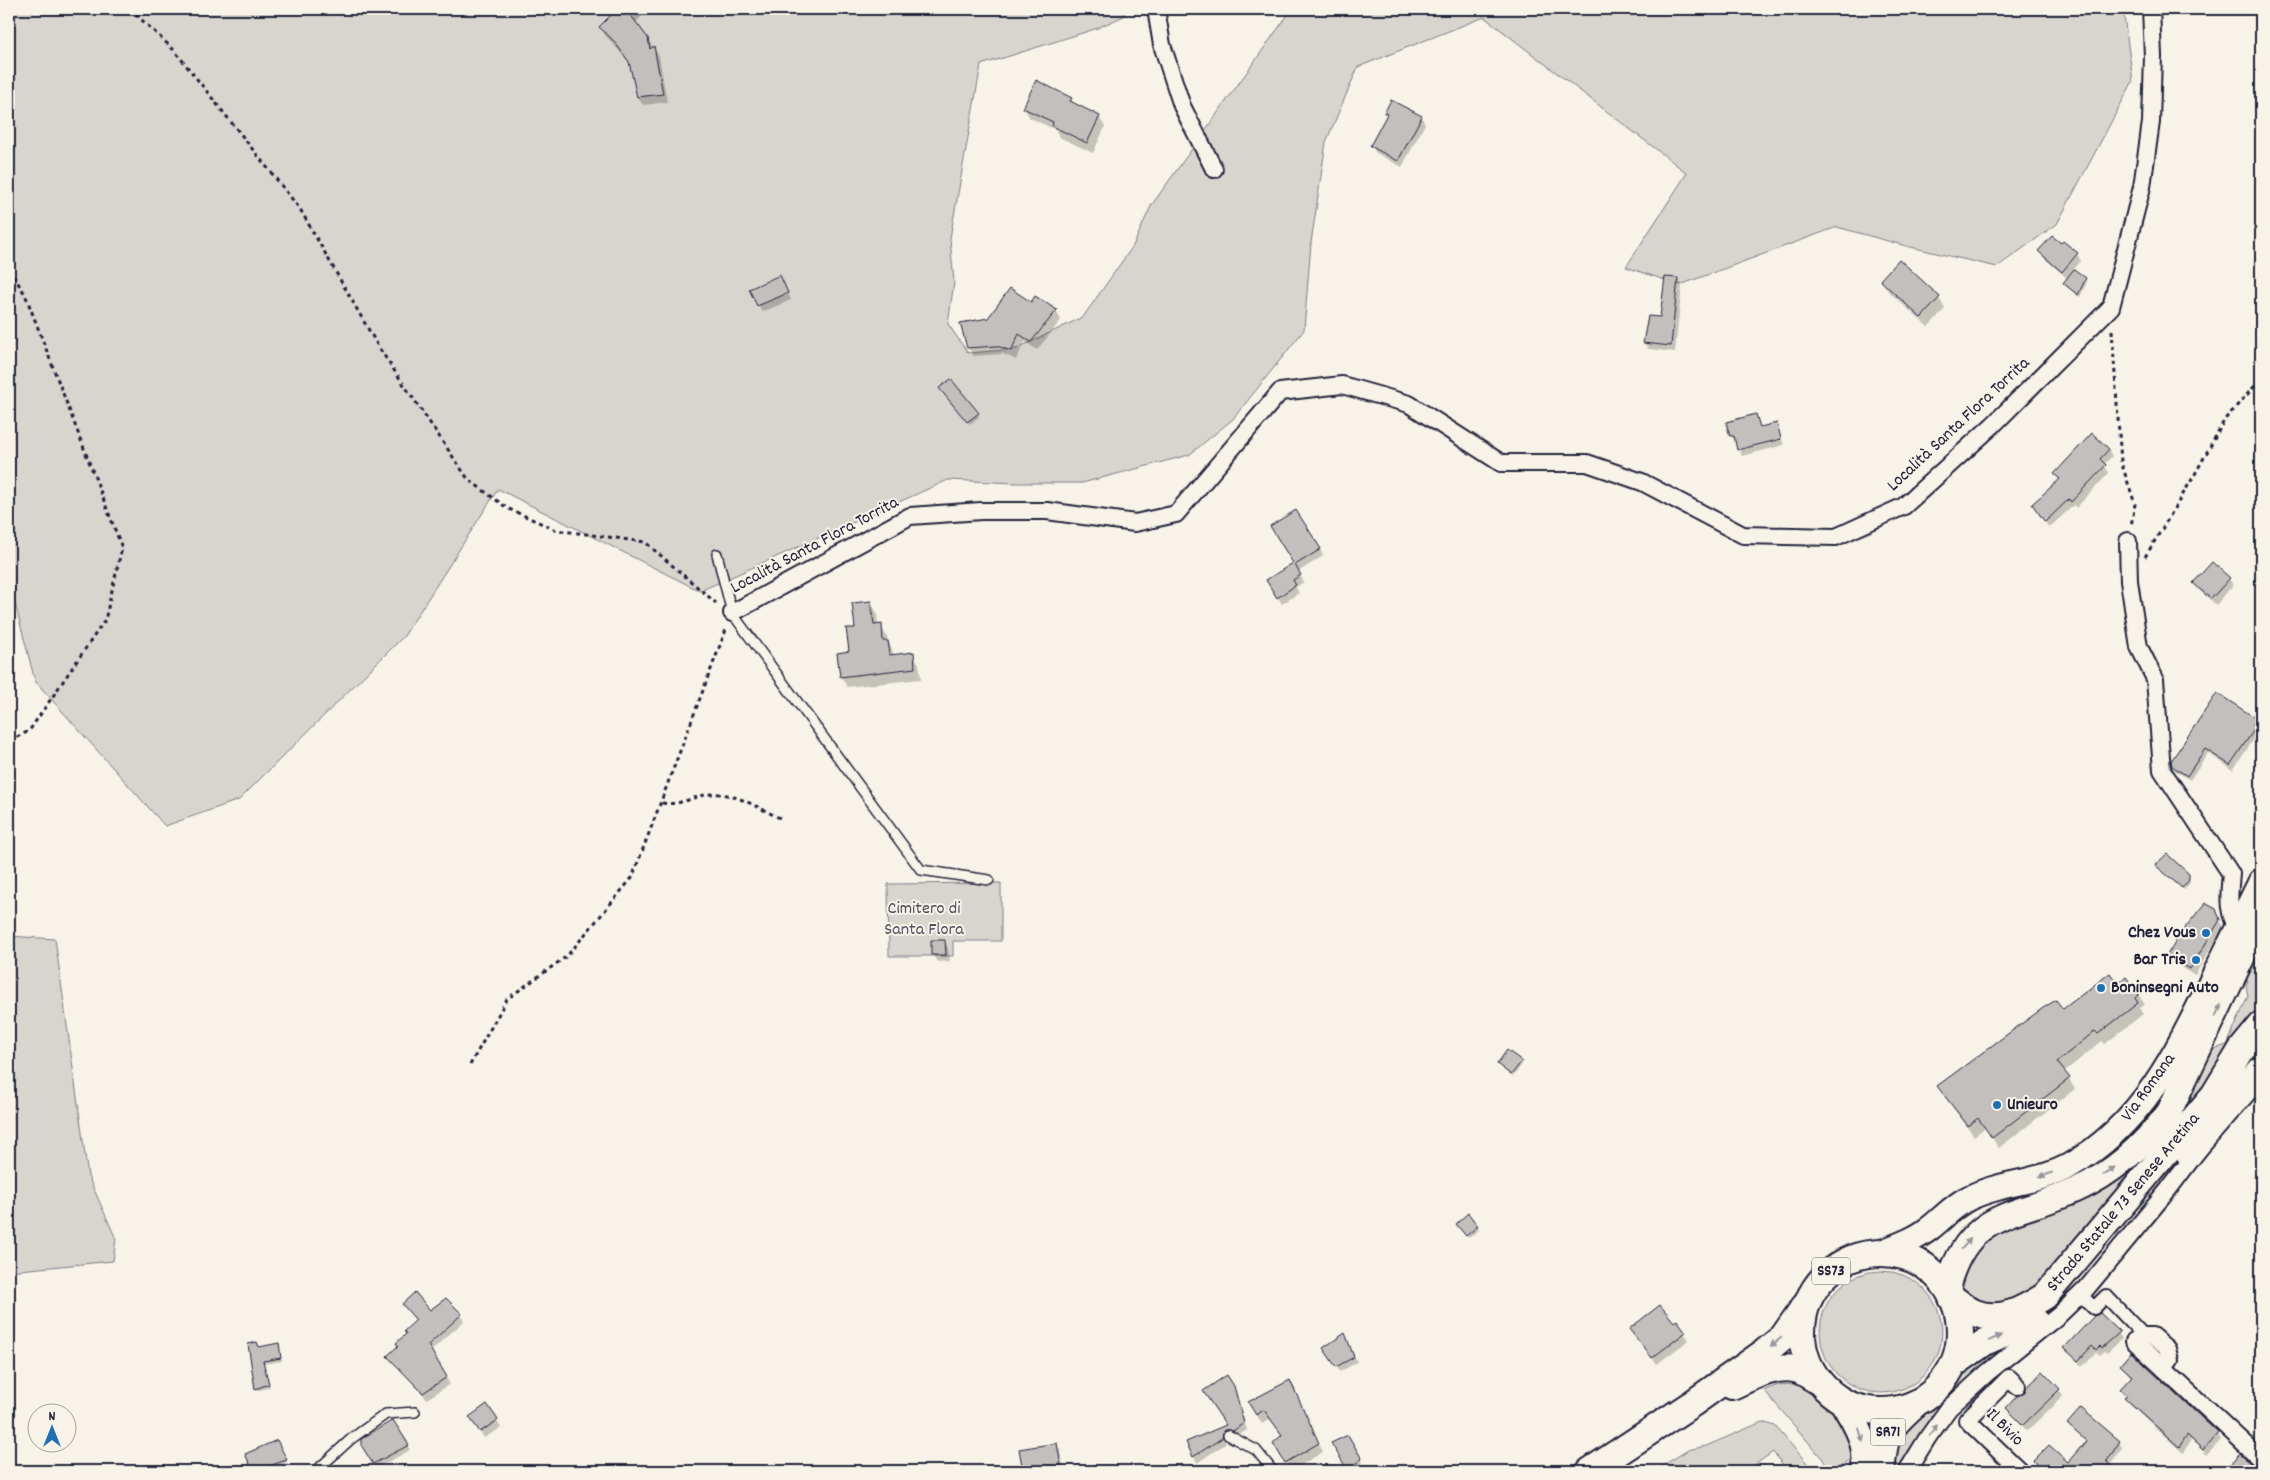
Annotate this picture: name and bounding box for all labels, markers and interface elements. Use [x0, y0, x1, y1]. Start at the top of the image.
street label: Località Santa Flora Torrita [1882, 352, 2036, 498]
street label: Località Santa Flora Torrita [727, 491, 904, 601]
park label: Cimitero di Santa Flora [884, 897, 964, 943]
place label: Chez Vous [2128, 921, 2196, 946]
marker: Chez Vous [2200, 927, 2212, 939]
place label: Bar Tris [2133, 948, 2186, 973]
marker: Bar Tris [2190, 954, 2202, 966]
place label: Boninsegni Auto [2111, 976, 2219, 1001]
marker: Boninsegni Auto [2095, 982, 2107, 994]
one-way arrow [2215, 1004, 2223, 1018]
street label: Via Romana [2116, 1048, 2183, 1127]
place label: Unieuro [2007, 1093, 2058, 1118]
marker: Unieuro [1991, 1099, 2003, 1111]
street label: Strada Statale 73 Senese Aretina [2041, 1108, 2207, 1298]
one-way arrow [2102, 1166, 2116, 1176]
one-way arrow [2038, 1171, 2053, 1179]
one-way arrow [1960, 1239, 1972, 1251]
road number: SS73 [1812, 1258, 1850, 1284]
one-way arrow [1988, 1333, 2002, 1341]
one-way arrow [1769, 1337, 1782, 1348]
north arrow [28, 1402, 78, 1452]
street label: Il Bivio [1979, 1403, 2029, 1453]
text: N [49, 1407, 56, 1427]
road number: SR71 [1870, 1418, 1906, 1445]
one-way arrow [1928, 1423, 1938, 1437]
one-way arrow [1857, 1427, 1865, 1442]

